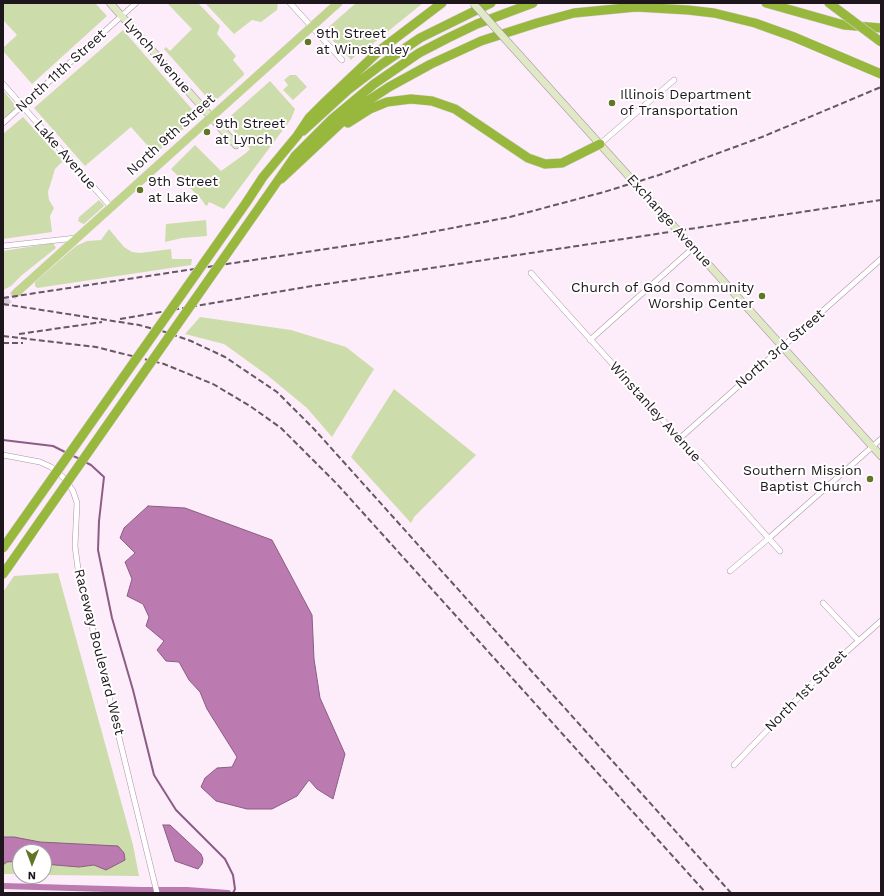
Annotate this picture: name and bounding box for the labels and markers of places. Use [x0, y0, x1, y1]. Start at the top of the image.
place label: 9th Street at Winstanley [316, 26, 409, 58]
marker: 9th Street at Winstanley [303, 37, 313, 47]
place label: Illinois Department of Transportation [620, 87, 751, 120]
marker: Illinois Department of Transportation [607, 98, 617, 108]
place label: 9th Street at Lynch [215, 116, 285, 148]
marker: 9th Street at Lynch [202, 127, 212, 137]
place label: 9th Street at Lake [148, 174, 218, 206]
marker: 9th Street at Lake [135, 185, 145, 195]
place label: Church of God Community Worship Center [571, 280, 754, 312]
marker: Church of God Community Worship Center [757, 291, 767, 301]
place label: Southern Mission Baptist Church [743, 463, 862, 496]
marker: Southern Mission Baptist Church [865, 474, 875, 484]

